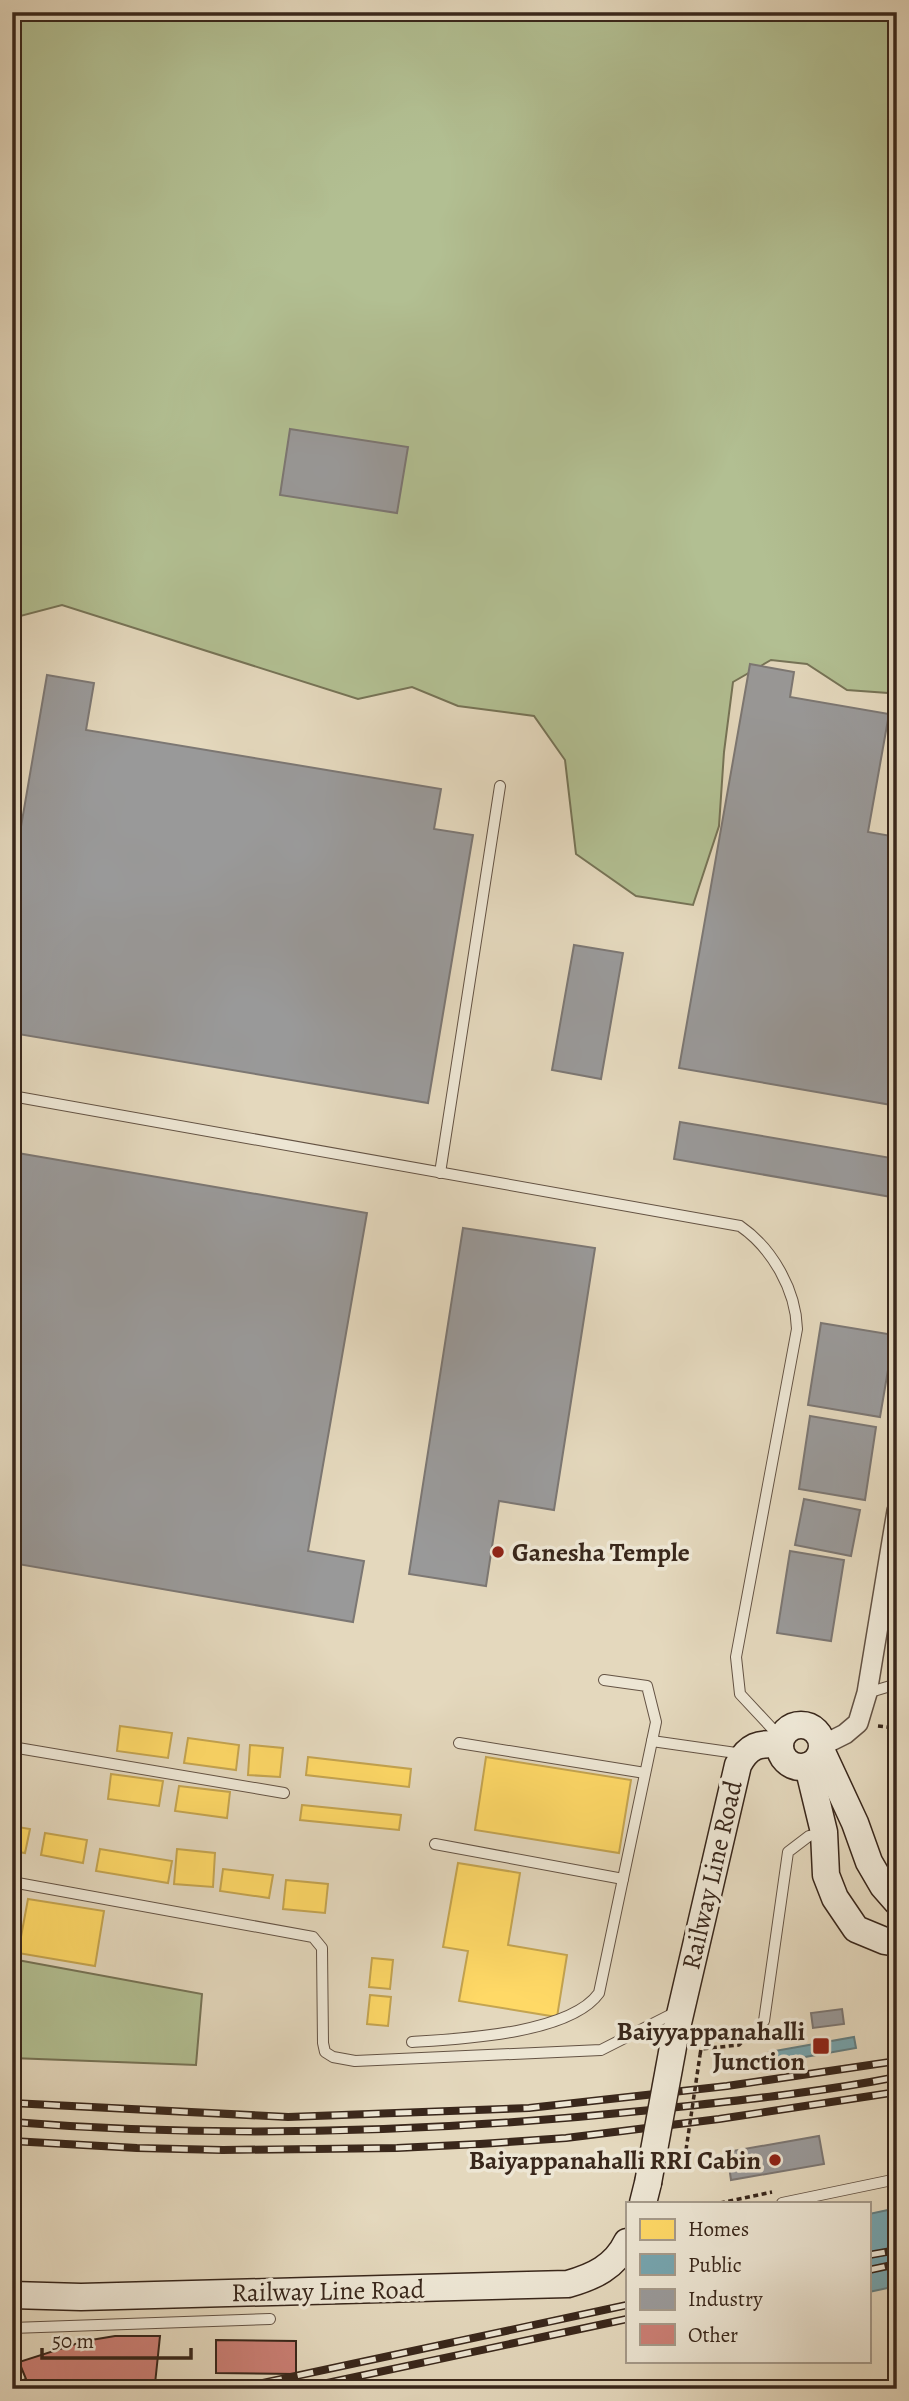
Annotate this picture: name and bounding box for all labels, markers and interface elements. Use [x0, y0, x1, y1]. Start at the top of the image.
place label: Ganesha Temple [512, 1535, 690, 1570]
marker: Ganesha Temple [490, 1544, 506, 1560]
street label: Railway Line Road [673, 1777, 751, 1973]
place label: Baiyyappanahalli Junction [617, 2014, 805, 2079]
marker: Baiyyappanahalli Junction [811, 2036, 831, 2056]
place label: Baiyappanahalli RRI Cabin [469, 2143, 761, 2178]
marker: Baiyappanahalli RRI Cabin [767, 2152, 783, 2168]
legend [626, 2202, 870, 2362]
text: Homes [688, 2215, 749, 2243]
text: Public [688, 2251, 742, 2279]
street label: Railway Line Road [231, 2272, 425, 2310]
text: Industry [688, 2285, 763, 2313]
scale bar [42, 2317, 191, 2361]
text: Other [688, 2321, 738, 2349]
text: 50 m [52, 2327, 94, 2355]

